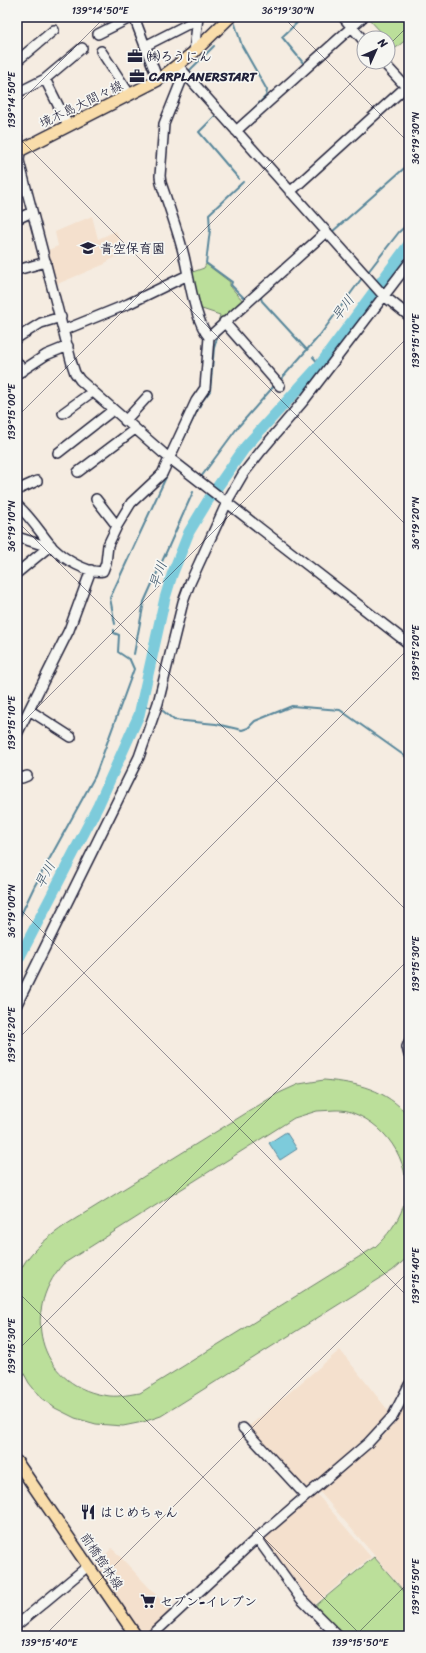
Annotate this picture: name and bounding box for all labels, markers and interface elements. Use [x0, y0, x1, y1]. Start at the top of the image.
text: 139°14'50"E [72, 2, 130, 20]
text: 36°19'30"N [262, 2, 314, 20]
north arrow [356, 30, 396, 70]
text: N [373, 33, 392, 53]
place label: ㈱ろうにん [147, 45, 212, 68]
office icon: ㈱ろうにん [126, 47, 144, 65]
place label: CARPLANERSTART [148, 65, 258, 88]
office icon: CARPLANERSTART [128, 67, 146, 85]
text: 139°14'50"E [3, 70, 21, 128]
street label: 境木島大間々線 [35, 73, 128, 134]
text: 36°19'30"N [407, 112, 425, 164]
place label: 青空保育園 [100, 237, 165, 260]
school or university icon: 青空保育園 [79, 239, 97, 257]
water label: 早川 [325, 289, 361, 327]
text: 139°15'10"E [407, 312, 425, 368]
text: 139°15'00"E [3, 382, 21, 440]
text: 36°19'20"N [407, 497, 425, 549]
text: 36°19'10"N [3, 500, 21, 552]
water label: 早川 [141, 558, 175, 592]
text: 139°15'20"E [407, 624, 425, 681]
text: 139°15'10"E [3, 694, 21, 750]
water label: 早川 [27, 857, 63, 893]
text: 36°19'00"N [3, 884, 21, 938]
text: 139°15'30"E [407, 935, 425, 992]
text: 139°15'20"E [3, 1006, 21, 1063]
text: 139°15'40"E [407, 1246, 425, 1304]
text: 139°15'30"E [3, 1317, 21, 1374]
place label: はじめちゃん [100, 1501, 178, 1524]
restaurant icon: はじめちゃん [79, 1503, 97, 1521]
street label: 前橋館林線 [74, 1528, 130, 1595]
text: 139°15'50"E [407, 1557, 425, 1615]
place label: セブン-イレブン [160, 1590, 257, 1613]
supermarket icon: セブン-イレブン [139, 1592, 157, 1610]
text: 139°15'40"E [21, 1634, 79, 1652]
text: 139°15'50"E [332, 1634, 390, 1652]

